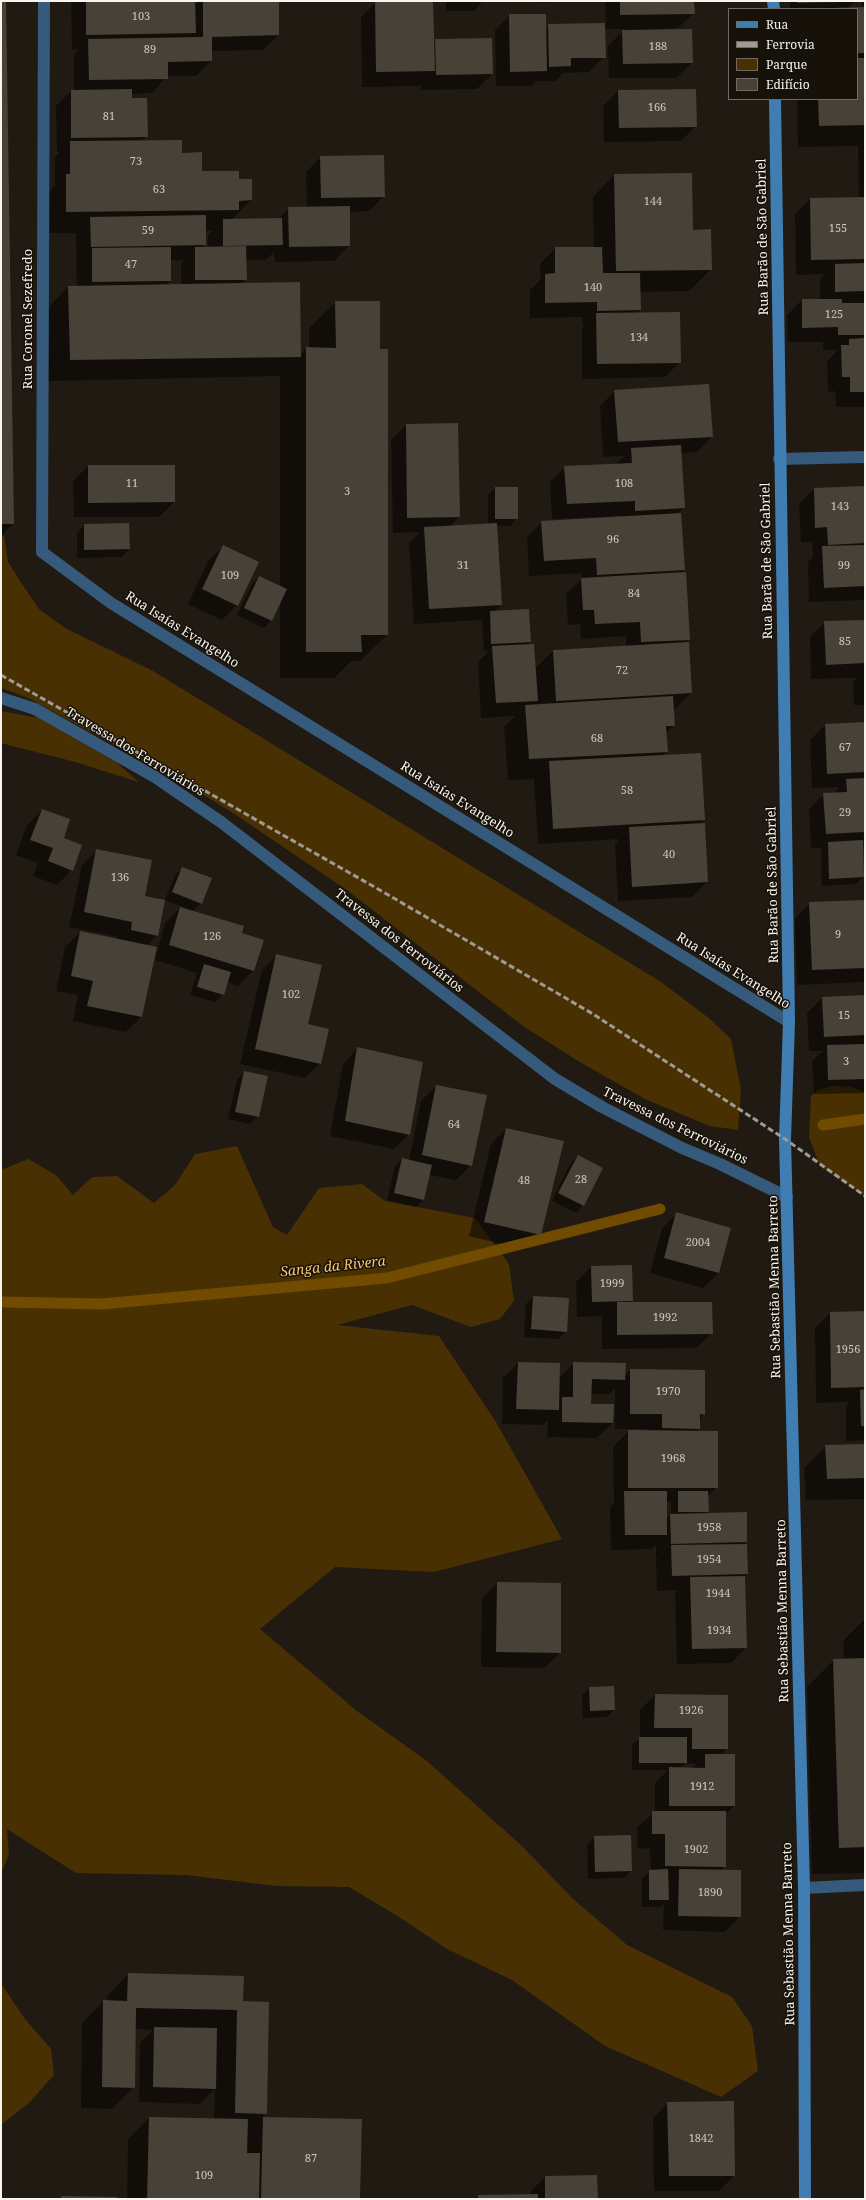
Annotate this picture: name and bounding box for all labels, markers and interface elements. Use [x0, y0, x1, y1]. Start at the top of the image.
legend [728, 8, 858, 100]
house number: 103 [132, 10, 150, 24]
text: Rua [766, 16, 788, 33]
text: Ferrovia [766, 36, 815, 53]
house number: 188 [649, 40, 667, 54]
house number: 89 [144, 43, 156, 57]
text: Parque [766, 56, 807, 73]
text: Edifício [766, 76, 810, 93]
house number: 166 [648, 101, 666, 115]
house number: 81 [103, 110, 115, 124]
house number: 73 [130, 155, 142, 169]
street label: Rua Barão de São Gabriel [754, 158, 772, 316]
house number: 63 [153, 183, 165, 197]
house number: 144 [644, 195, 662, 209]
house number: 155 [829, 222, 847, 236]
house number: 59 [142, 224, 154, 238]
street label: Rua Coronel Sezefredo [20, 249, 36, 389]
house number: 47 [125, 258, 137, 272]
house number: 140 [584, 281, 602, 295]
house number: 125 [825, 308, 843, 322]
house number: 134 [630, 331, 648, 345]
house number: 11 [126, 477, 138, 491]
house number: 108 [615, 477, 633, 491]
street label: Rua Barão de São Gabriel [758, 482, 776, 640]
house number: 3 [344, 485, 350, 499]
house number: 143 [831, 500, 849, 514]
house number: 96 [607, 533, 619, 547]
house number: 31 [457, 559, 469, 573]
house number: 99 [838, 559, 850, 573]
house number: 109 [221, 569, 239, 583]
house number: 84 [628, 587, 640, 601]
street label: Rua Isaías Evangelho [122, 589, 242, 671]
house number: 85 [839, 635, 851, 649]
house number: 72 [616, 664, 628, 678]
street label: Travessa dos Ferroviários [63, 704, 207, 800]
house number: 68 [591, 732, 603, 746]
house number: 67 [839, 741, 851, 755]
street label: Rua Isaías Evangelho [397, 759, 517, 841]
house number: 58 [621, 784, 633, 798]
street label: Rua Barão de São Gabriel [764, 806, 782, 964]
house number: 29 [839, 806, 851, 820]
house number: 40 [663, 848, 675, 862]
house number: 136 [111, 871, 129, 885]
street label: Travessa dos Ferroviários [331, 886, 467, 996]
house number: 9 [835, 928, 841, 942]
house number: 126 [203, 930, 221, 944]
street label: Rua Isaías Evangelho [673, 930, 793, 1012]
house number: 102 [282, 988, 300, 1002]
house number: 15 [838, 1009, 850, 1023]
house number: 3 [843, 1055, 849, 1069]
street label: Travessa dos Ferroviários [600, 1084, 750, 1168]
house number: 64 [448, 1118, 460, 1132]
house number: 28 [575, 1173, 587, 1187]
house number: 48 [518, 1174, 530, 1188]
street label: Rua Sebastião Menna Barreto [766, 1195, 784, 1379]
house number: 2004 [686, 1236, 710, 1250]
water label: Sanga da Rivera [279, 1253, 387, 1281]
house number: 1999 [600, 1277, 624, 1291]
house number: 1992 [653, 1311, 677, 1325]
house number: 1956 [836, 1343, 860, 1357]
house number: 1970 [656, 1385, 680, 1399]
house number: 1968 [661, 1452, 685, 1466]
street label: Rua Sebastião Menna Barreto [774, 1519, 792, 1703]
house number: 1958 [697, 1521, 721, 1535]
house number: 1954 [697, 1553, 721, 1567]
house number: 1944 [706, 1587, 730, 1601]
house number: 1934 [707, 1624, 731, 1638]
house number: 1926 [679, 1704, 703, 1718]
house number: 1912 [690, 1780, 714, 1794]
street label: Rua Sebastião Menna Barreto [780, 1842, 798, 2026]
house number: 1902 [684, 1843, 708, 1857]
house number: 1890 [698, 1886, 722, 1900]
house number: 1842 [689, 2132, 713, 2146]
house number: 87 [305, 2152, 317, 2166]
house number: 109 [195, 2169, 213, 2183]

